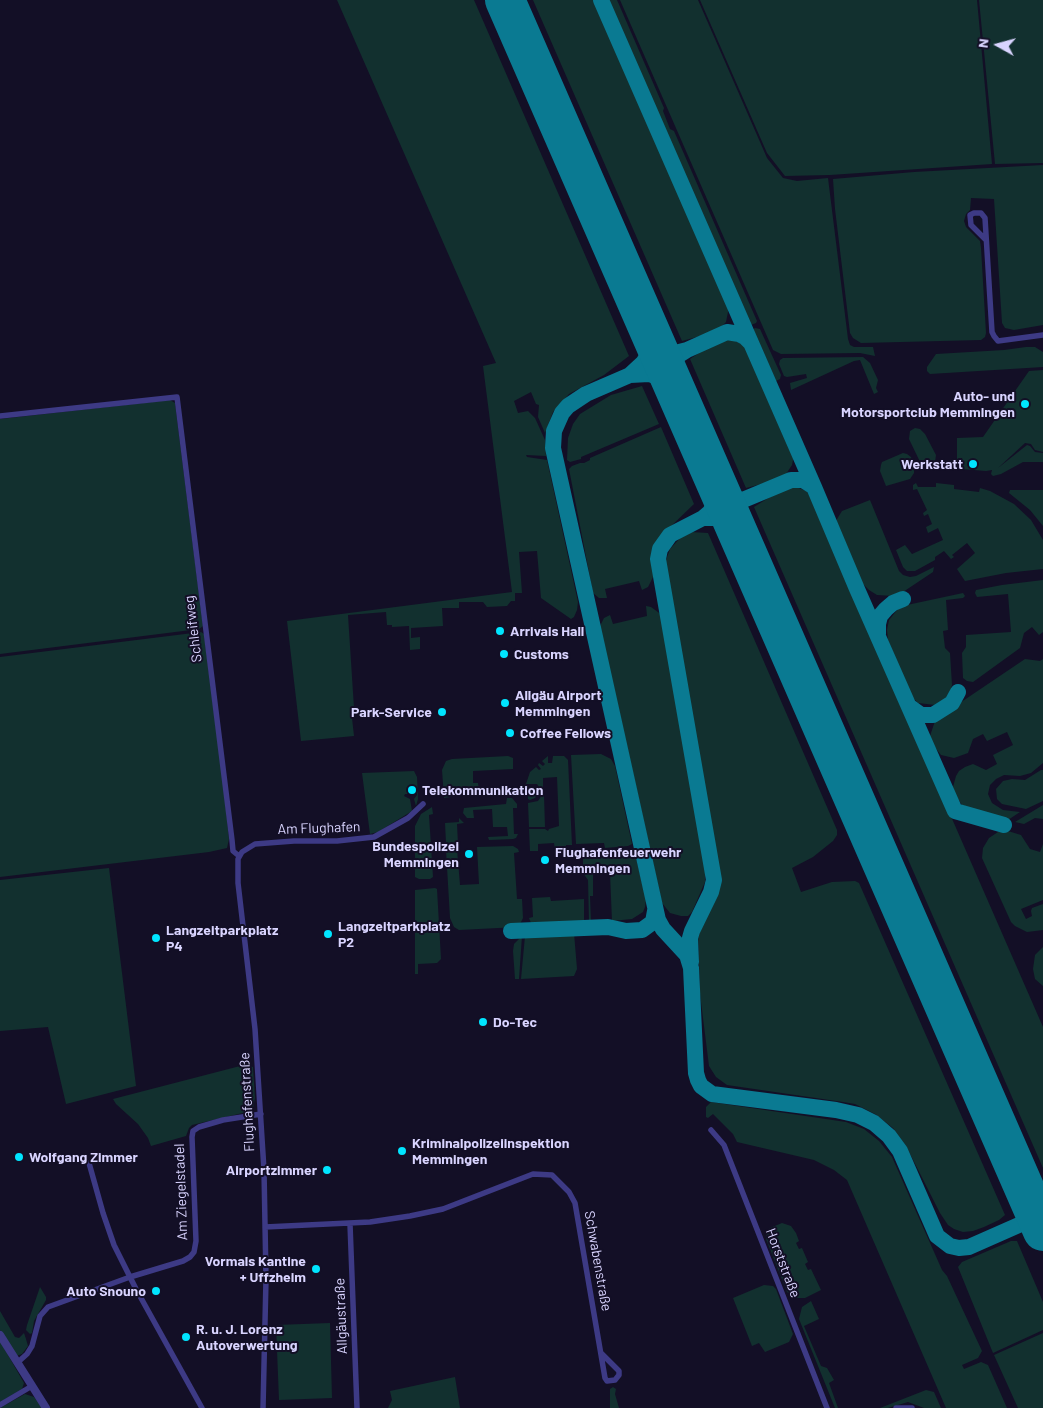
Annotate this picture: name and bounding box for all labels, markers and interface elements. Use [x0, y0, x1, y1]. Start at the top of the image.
north arrow [973, 20, 1023, 70]
text: N [974, 37, 992, 49]
place label: Auto- und Motorsportclub Memmingen [841, 388, 1015, 421]
marker: Auto- und Motorsportclub Memmingen [1019, 398, 1031, 410]
place label: Werkstatt [901, 456, 963, 472]
marker: Werkstatt [967, 458, 979, 470]
street label: Schleifweg [181, 595, 205, 663]
place label: Arrivals Hall [510, 623, 584, 639]
marker: Arrivals Hall [494, 625, 506, 637]
place label: Customs [514, 646, 569, 662]
marker: Customs [498, 648, 510, 660]
place label: Allgäu Airport Memmingen [515, 687, 602, 720]
marker: Allgäu Airport Memmingen [499, 697, 511, 709]
place label: Park-Service [351, 704, 432, 720]
marker: Park-Service [436, 706, 448, 718]
place label: Coffee Fellows [520, 725, 611, 741]
marker: Coffee Fellows [504, 727, 516, 739]
place label: Telekommunikation [422, 782, 543, 798]
marker: Telekommunikation [406, 784, 418, 796]
street label: Am Flughafen [277, 818, 361, 838]
place label: Bundespolizei Memmingen [372, 838, 459, 870]
place label: Flughafenfeuerwehr Memmingen [555, 844, 681, 876]
marker: Bundespolizei Memmingen [463, 848, 475, 860]
marker: Flughafenfeuerwehr Memmingen [539, 854, 551, 866]
place label: Langzeitparkplatz P2 [338, 918, 450, 950]
place label: Langzeitparkplatz P4 [166, 922, 278, 954]
marker: Langzeitparkplatz P2 [322, 928, 334, 940]
marker: Langzeitparkplatz P4 [150, 932, 162, 944]
place label: Do-Tec [493, 1014, 537, 1030]
marker: Do-Tec [477, 1016, 489, 1028]
street label: Flughafenstraße [236, 1052, 258, 1152]
place label: Kriminalpolizeiinspektion Memmingen [412, 1135, 569, 1168]
street label: Am Ziegelstadel [171, 1143, 191, 1241]
marker: Kriminalpolizeiinspektion Memmingen [396, 1145, 408, 1157]
place label: Wolfgang Zimmer [29, 1149, 138, 1165]
marker: Wolfgang Zimmer [13, 1151, 25, 1163]
place label: Airportzimmer [226, 1162, 317, 1178]
marker: Airportzimmer [321, 1164, 333, 1176]
street label: Schwabenstraße [581, 1209, 615, 1313]
street label: Horststraße [762, 1226, 804, 1300]
place label: Vormals Kantine + Uffzheim [205, 1253, 306, 1285]
marker: Vormals Kantine + Uffzheim [310, 1263, 322, 1275]
street label: Allgäustraße [331, 1278, 351, 1354]
place label: Auto Snouno [66, 1283, 146, 1299]
marker: Auto Snouno [150, 1285, 162, 1297]
place label: R. u. J. Lorenz Autoverwertung [196, 1321, 298, 1354]
marker: R. u. J. Lorenz Autoverwertung [180, 1331, 192, 1343]

